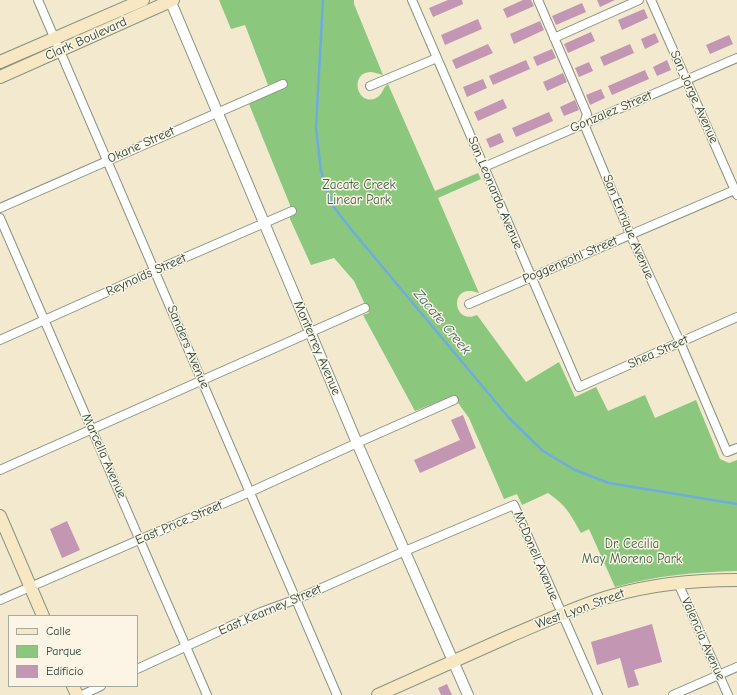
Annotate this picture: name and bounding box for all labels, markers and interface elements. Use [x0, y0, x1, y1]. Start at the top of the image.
street label: Clark Boulevard [43, 14, 129, 64]
street label: San Jorge Avenue [666, 48, 722, 146]
street label: Gonzalez Street [568, 88, 654, 136]
street label: Okane Street [105, 123, 177, 167]
street label: San Leonardo Avenue [464, 134, 526, 252]
street label: San Enrique Avenue [599, 172, 657, 282]
park label: Zacate Creek Linear Park [322, 177, 396, 208]
street label: Poggenpohl Street [520, 233, 620, 287]
street label: Reynolds Street [104, 250, 188, 300]
water label: Zacate Creek [410, 286, 474, 358]
street label: Monterrey Avenue [290, 298, 344, 398]
street label: Sanders Avenue [163, 303, 213, 391]
street label: Shea Street [625, 332, 691, 372]
street label: Marcella Avenue [78, 411, 130, 501]
street label: East Price Street [133, 498, 225, 548]
street label: McDonell Avenue [510, 509, 562, 603]
park label: Dr. Cecilia May Moreno Park [582, 536, 682, 567]
street label: East Kearney Street [216, 581, 324, 639]
street label: West Lyon Street [533, 586, 627, 632]
street label: Valencia Avenue [678, 595, 728, 683]
legend [8, 615, 138, 687]
text: Calle [46, 624, 71, 638]
text: Parque [46, 644, 81, 658]
text: Edificio [46, 664, 83, 678]

